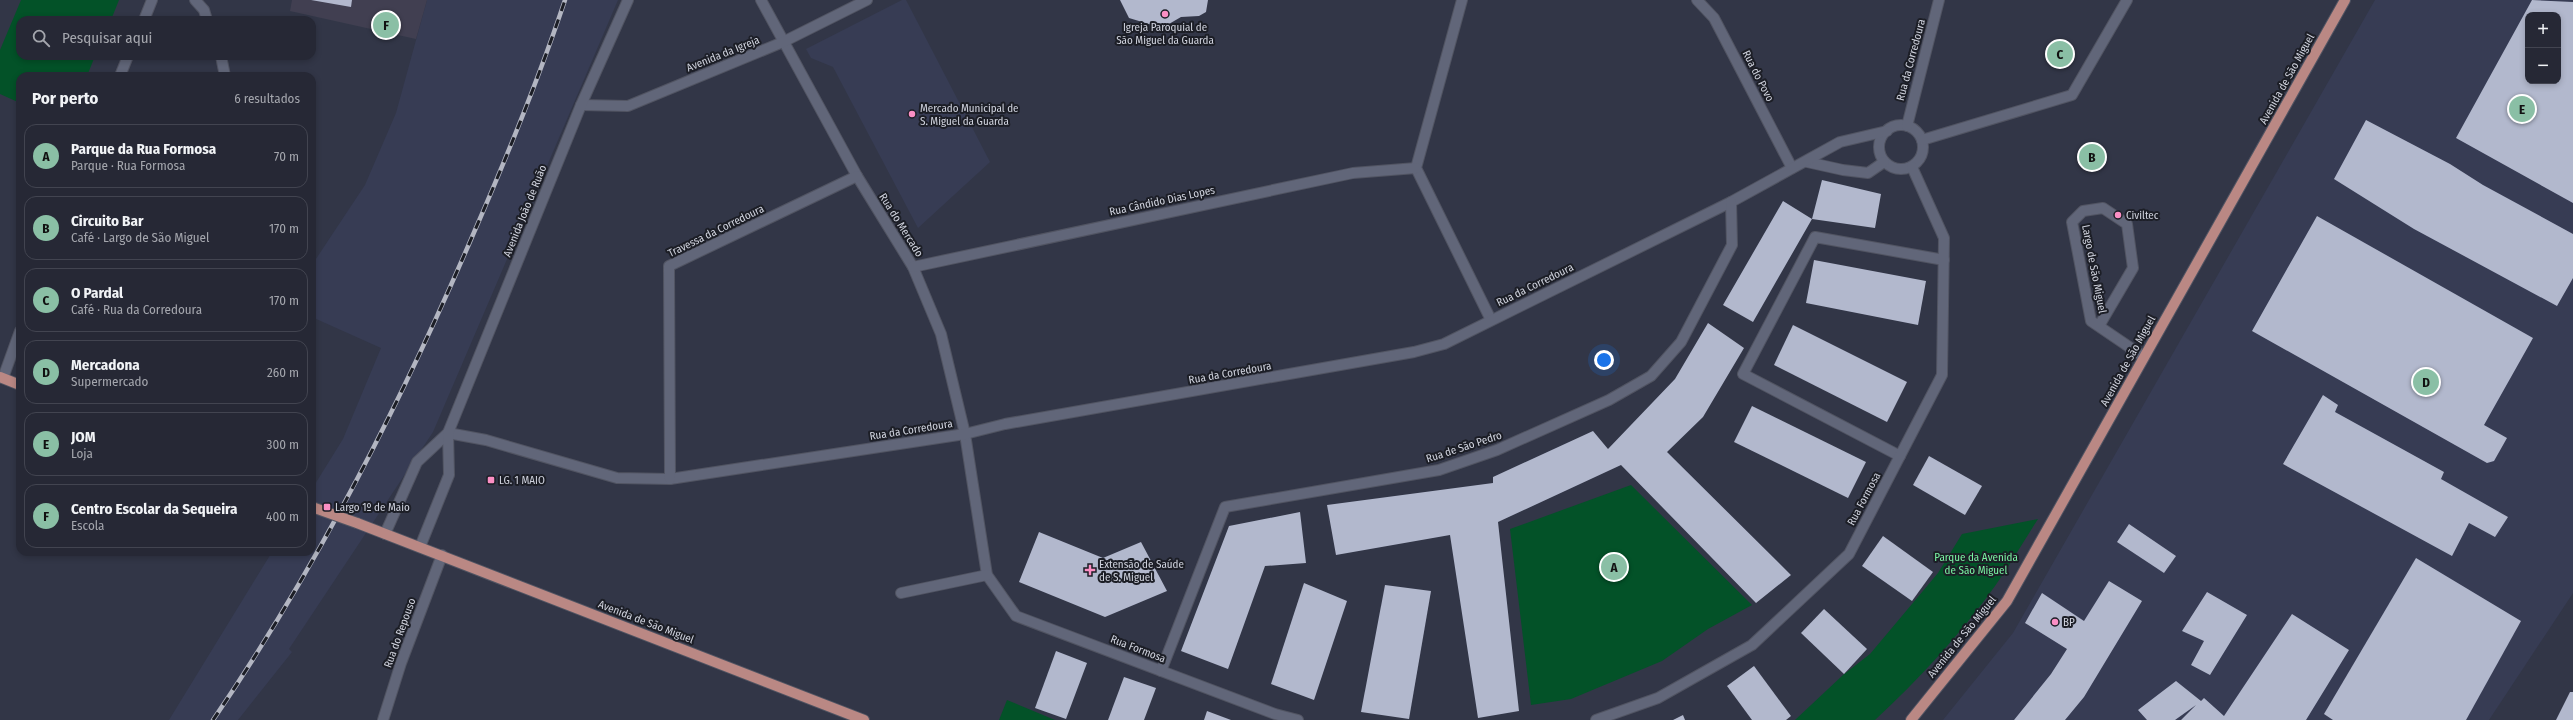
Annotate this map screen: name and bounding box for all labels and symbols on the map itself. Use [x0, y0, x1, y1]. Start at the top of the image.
marker: Igreja Paroquial de São Miguel da Guarda [1160, 9, 1170, 19]
pin: F [373, 10, 399, 40]
street label: Rua da Corredoura [1894, 18, 1928, 102]
place label: Igreja Paroquial de São Miguel da Guarda [1116, 21, 1214, 47]
street label: Avenida de São Miguel [2257, 31, 2317, 126]
street label: Avenida da Igreja [685, 33, 761, 75]
pin: C [2047, 39, 2073, 69]
street label: Rua do Povo [1740, 48, 1777, 104]
pin: E [2509, 94, 2535, 124]
place label: Mercado Municipal de S. Miguel da Guarda [920, 102, 1019, 128]
marker: Mercado Municipal de S. Miguel da Guarda [907, 109, 917, 119]
pin: B [2079, 142, 2105, 172]
street label: Avenida João de Ruão [501, 163, 549, 259]
street label: Rua Cândido Dias Lopes [1108, 183, 1216, 219]
street label: Rua do Mercado [876, 191, 926, 259]
street label: Travessa da Corredoura [666, 202, 766, 260]
place label: Civiltec [2126, 209, 2159, 222]
marker: Civiltec [2113, 210, 2123, 220]
street label: Largo de São Miguel [2079, 224, 2109, 315]
street label: Rua da Corredoura [1494, 261, 1576, 309]
street label: Avenida de São Miguel [2098, 313, 2158, 408]
your location [1594, 350, 1614, 370]
street label: Rua da Corredoura [1188, 359, 1272, 387]
pin: D [2413, 367, 2439, 397]
street label: Rua da Corredoura [869, 417, 953, 443]
street label: Rua de São Pedro [1424, 429, 1504, 465]
street label: Rua Formosa [1845, 470, 1883, 528]
place label: LG. 1 MAIO [499, 474, 545, 487]
marker: LG. 1 MAIO [486, 475, 496, 485]
place label: Largo 1º de Maio [335, 501, 410, 514]
marker: Largo 1º de Maio [322, 502, 332, 512]
park label: Parque da Avenida de São Miguel [1934, 551, 2018, 577]
pin: A [1601, 552, 1627, 582]
place label: Extensão de Saúde de S. Miguel [1099, 558, 1184, 584]
marker: Extensão de Saúde de S. Miguel [1084, 564, 1096, 576]
street label: Avenida de São Miguel [1925, 593, 1999, 680]
street label: Rua do Repouso [381, 596, 419, 670]
street label: Avenida de São Miguel [596, 598, 696, 646]
place label: BP [2063, 616, 2075, 629]
marker: BP [2050, 617, 2060, 627]
street label: Rua Formosa [1109, 633, 1167, 665]

